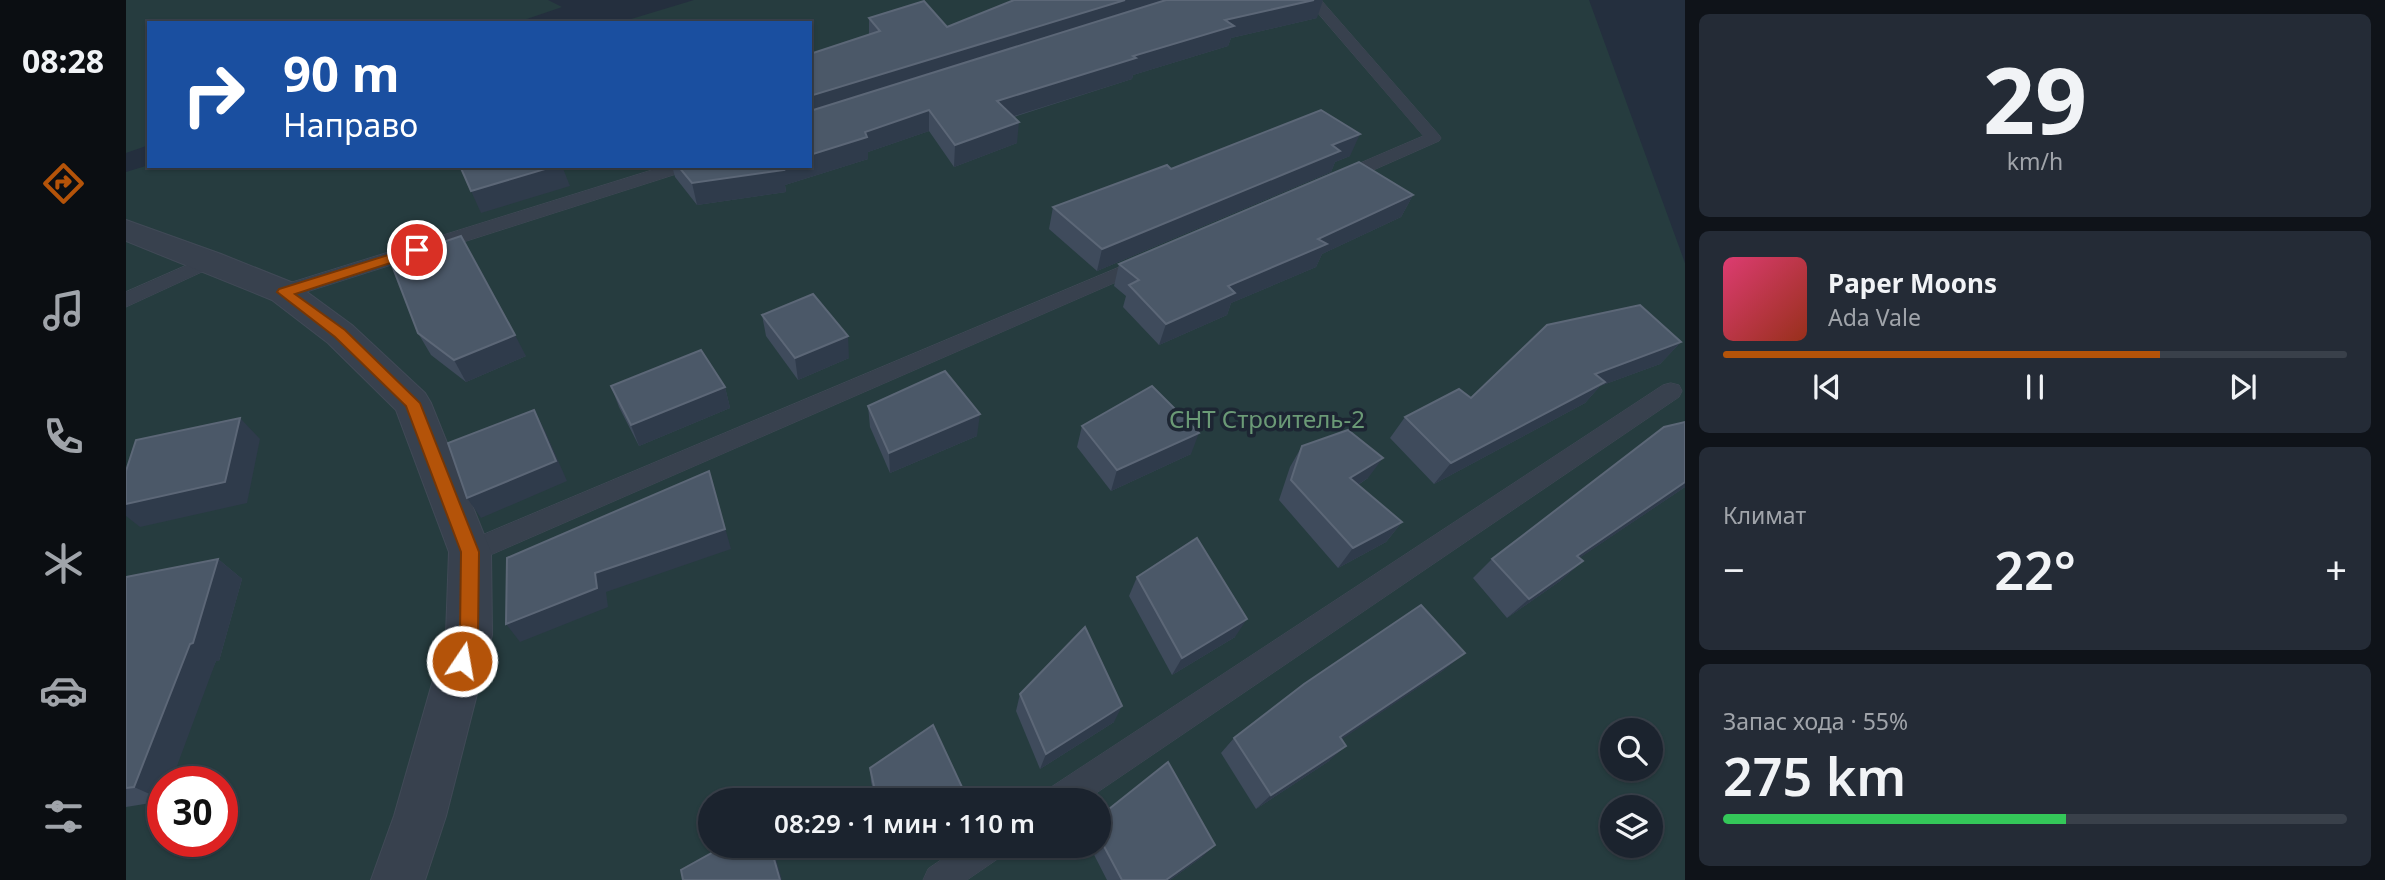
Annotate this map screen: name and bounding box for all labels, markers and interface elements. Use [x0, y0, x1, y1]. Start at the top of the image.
text: 29 [1983, 37, 2087, 161]
text: 08:28 [22, 39, 104, 82]
text: 90 m [283, 40, 400, 106]
icon: right [168, 49, 259, 140]
text: Направо [283, 103, 418, 146]
text: km/h [2007, 145, 2063, 177]
icon: directions [39, 159, 88, 208]
pin [387, 220, 447, 280]
icon: arrive [398, 231, 436, 269]
text: Paper Moons [1828, 265, 1997, 301]
icon: music [39, 286, 88, 335]
text: Ada Vale [1828, 301, 1921, 333]
icon: previous [1808, 368, 1846, 406]
icon: pause [2016, 368, 2054, 406]
icon: next [2224, 368, 2262, 406]
park label: СНТ Строитель-2 [1169, 402, 1365, 435]
icon: phone [39, 412, 88, 461]
text: Климат [1723, 499, 1806, 531]
text: 22° [1994, 534, 2076, 605]
icon: climate [39, 539, 88, 588]
text: − [1723, 543, 1745, 595]
text: + [2325, 543, 2347, 595]
position arrow [425, 624, 499, 698]
icon: car [39, 666, 88, 715]
text: Запас хода · 55% [1723, 705, 1908, 737]
map controls [1600, 718, 1663, 858]
button: search [1600, 718, 1663, 781]
text: 275 km [1723, 740, 1906, 811]
speed limit sign: 30 [147, 766, 238, 857]
icon: filters [39, 792, 88, 841]
button: layers [1600, 795, 1663, 858]
text: 08:29 · 1 мин · 110 m [774, 805, 1035, 841]

